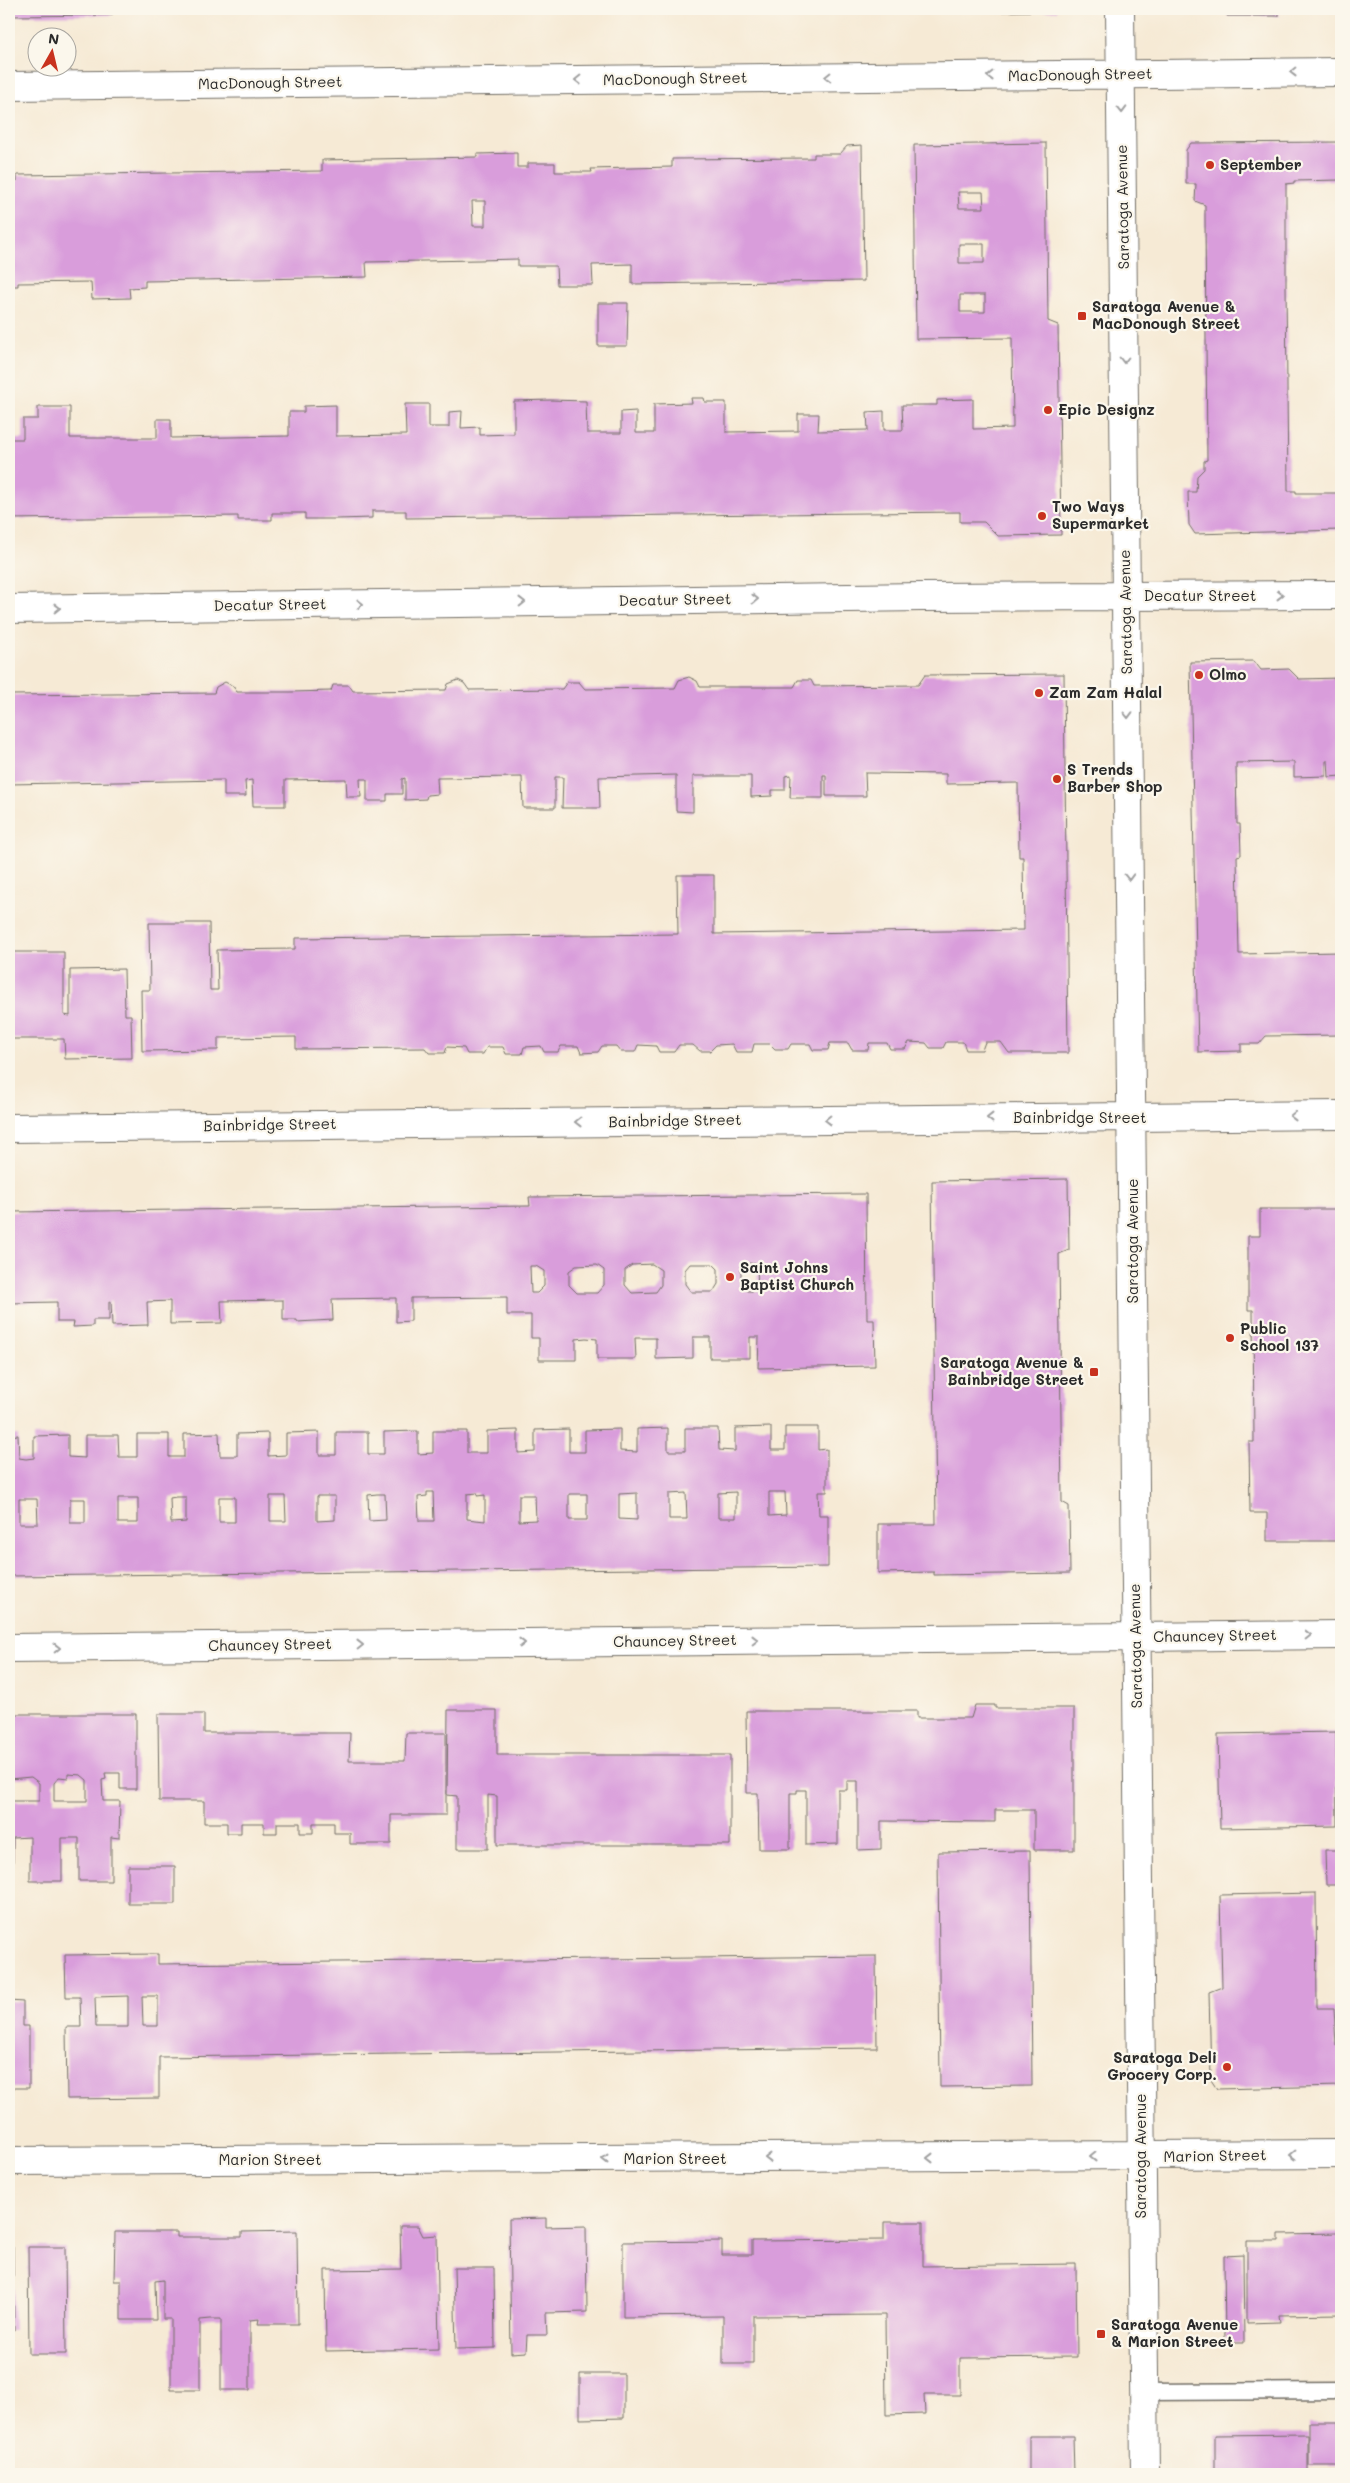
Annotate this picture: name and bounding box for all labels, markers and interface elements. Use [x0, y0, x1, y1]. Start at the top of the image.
north arrow [28, 28, 78, 78]
text: N [47, 28, 60, 49]
street label: MacDonough Street [1008, 63, 1152, 85]
street label: MacDonough Street [603, 67, 747, 89]
one-way arrow [1288, 67, 1296, 78]
street label: MacDonough Street [198, 71, 342, 93]
one-way arrow [986, 71, 994, 81]
one-way arrow [823, 72, 831, 82]
one-way arrow [573, 75, 581, 85]
one-way arrow [1117, 106, 1127, 114]
street label: Saratoga Avenue [1111, 144, 1133, 270]
place label: September [1220, 154, 1302, 174]
marker: September [1204, 159, 1216, 171]
place label: Saratoga Avenue & MacDonough Street [1092, 296, 1240, 333]
marker: Saratoga Avenue & MacDonough Street [1076, 310, 1088, 322]
one-way arrow [1119, 356, 1129, 364]
place label: Epic Designz [1058, 399, 1155, 419]
marker: Epic Designz [1042, 404, 1054, 416]
place label: Two Ways Supermarket [1052, 496, 1149, 533]
marker: Two Ways Supermarket [1036, 510, 1048, 522]
street label: Saratoga Avenue [1114, 549, 1136, 675]
street label: Decatur Street [1144, 585, 1256, 605]
street label: Decatur Street [618, 588, 731, 610]
one-way arrow [1276, 590, 1284, 601]
street label: Decatur Street [213, 593, 326, 615]
one-way arrow [752, 594, 759, 604]
one-way arrow [519, 597, 527, 607]
one-way arrow [356, 599, 364, 609]
one-way arrow [54, 603, 62, 613]
place label: Olmo [1209, 664, 1246, 684]
marker: Olmo [1193, 669, 1205, 681]
place label: Zam Zam Halal [1049, 682, 1162, 702]
marker: Zam Zam Halal [1033, 687, 1045, 699]
one-way arrow [1123, 712, 1133, 719]
place label: S Trends Barber Shop [1067, 759, 1163, 796]
marker: S Trends Barber Shop [1051, 773, 1063, 785]
one-way arrow [1124, 874, 1134, 882]
street label: Bainbridge Street [1013, 1107, 1147, 1127]
street label: Bainbridge Street [608, 1109, 742, 1131]
one-way arrow [1288, 1110, 1296, 1121]
street label: Bainbridge Street [203, 1113, 337, 1135]
one-way arrow [986, 1113, 994, 1124]
one-way arrow [823, 1115, 831, 1125]
one-way arrow [573, 1117, 581, 1127]
street label: Saratoga Avenue [1122, 1179, 1142, 1303]
place label: Saint Johns Baptist Church [740, 1257, 854, 1294]
marker: Saint Johns Baptist Church [724, 1271, 736, 1283]
place label: Public School 137 [1240, 1318, 1319, 1355]
marker: Public School 137 [1224, 1332, 1236, 1344]
place label: Saratoga Avenue & Bainbridge Street [940, 1352, 1084, 1389]
marker: Saratoga Avenue & Bainbridge Street [1088, 1366, 1100, 1378]
street label: Saratoga Avenue [1124, 1583, 1146, 1709]
street label: Chauncey Street [1153, 1624, 1277, 1646]
street label: Chauncey Street [613, 1629, 737, 1651]
one-way arrow [1304, 1630, 1312, 1641]
street label: Chauncey Street [208, 1633, 332, 1655]
one-way arrow [752, 1635, 759, 1645]
one-way arrow [519, 1638, 527, 1648]
one-way arrow [356, 1639, 364, 1650]
one-way arrow [54, 1643, 62, 1653]
place label: Saratoga Deli Grocery Corp. [1107, 2047, 1217, 2084]
marker: Saratoga Deli Grocery Corp. [1221, 2061, 1233, 2073]
street label: Saratoga Avenue [1130, 2094, 1150, 2218]
street label: Marion Street [1163, 2144, 1267, 2166]
street label: Marion Street [623, 2148, 727, 2168]
street label: Marion Street [218, 2149, 322, 2169]
one-way arrow [1288, 2150, 1296, 2160]
one-way arrow [1088, 2152, 1096, 2162]
one-way arrow [763, 2153, 771, 2163]
one-way arrow [926, 2153, 934, 2163]
one-way arrow [601, 2154, 608, 2164]
place label: Saratoga Avenue & Marion Street [1111, 2314, 1238, 2351]
marker: Saratoga Avenue & Marion Street [1095, 2328, 1107, 2340]

